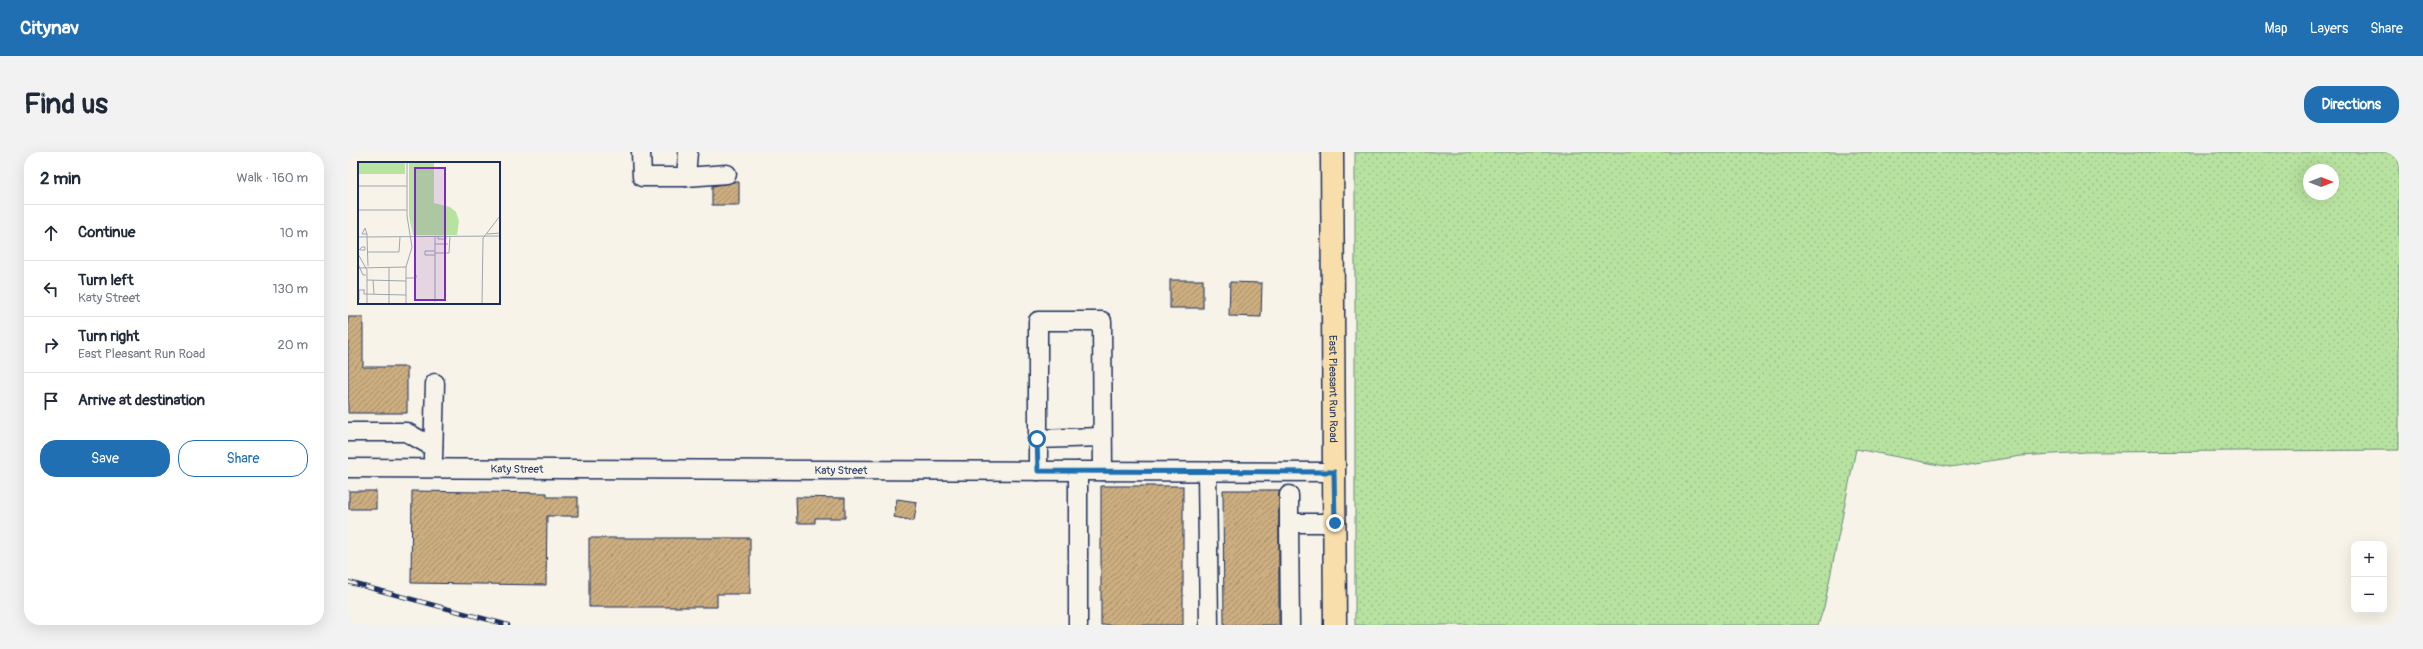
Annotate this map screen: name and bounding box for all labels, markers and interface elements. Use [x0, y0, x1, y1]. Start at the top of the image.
text: Citynav [20, 16, 79, 40]
text: Map [2265, 20, 2288, 37]
text: Layers [2310, 20, 2348, 37]
text: Share [2370, 20, 2403, 37]
button: Directions [2304, 86, 2399, 123]
text: Find us [24, 87, 108, 122]
inset map [358, 162, 500, 304]
north arrow [2303, 164, 2339, 200]
text: 2 min [40, 168, 81, 189]
text: Walk · 160 m [237, 170, 308, 186]
icon: ahead [40, 222, 62, 244]
text: Continue [78, 223, 136, 242]
text: 10 m [280, 225, 308, 241]
text: Turn left [78, 271, 134, 290]
icon: left [40, 278, 62, 300]
text: 130 m [272, 281, 308, 297]
text: Katy Street [78, 290, 140, 306]
text: Turn right [78, 327, 139, 346]
icon: right [40, 334, 62, 356]
street label: East Pleasant Run Road [1326, 335, 1340, 443]
text: 20 m [277, 337, 308, 353]
text: East Pleasant Run Road [78, 346, 205, 362]
icon: arrive [40, 390, 62, 412]
text: Arrive at destination [78, 391, 205, 410]
route start [1028, 430, 1046, 448]
button: Save [40, 440, 170, 477]
button: Share [178, 440, 308, 477]
street label: Katy Street [491, 463, 544, 476]
street label: Katy Street [815, 464, 868, 477]
route end [1326, 514, 1344, 532]
map controls [2351, 541, 2387, 613]
button: + [2351, 541, 2387, 577]
button: − [2351, 577, 2387, 613]

